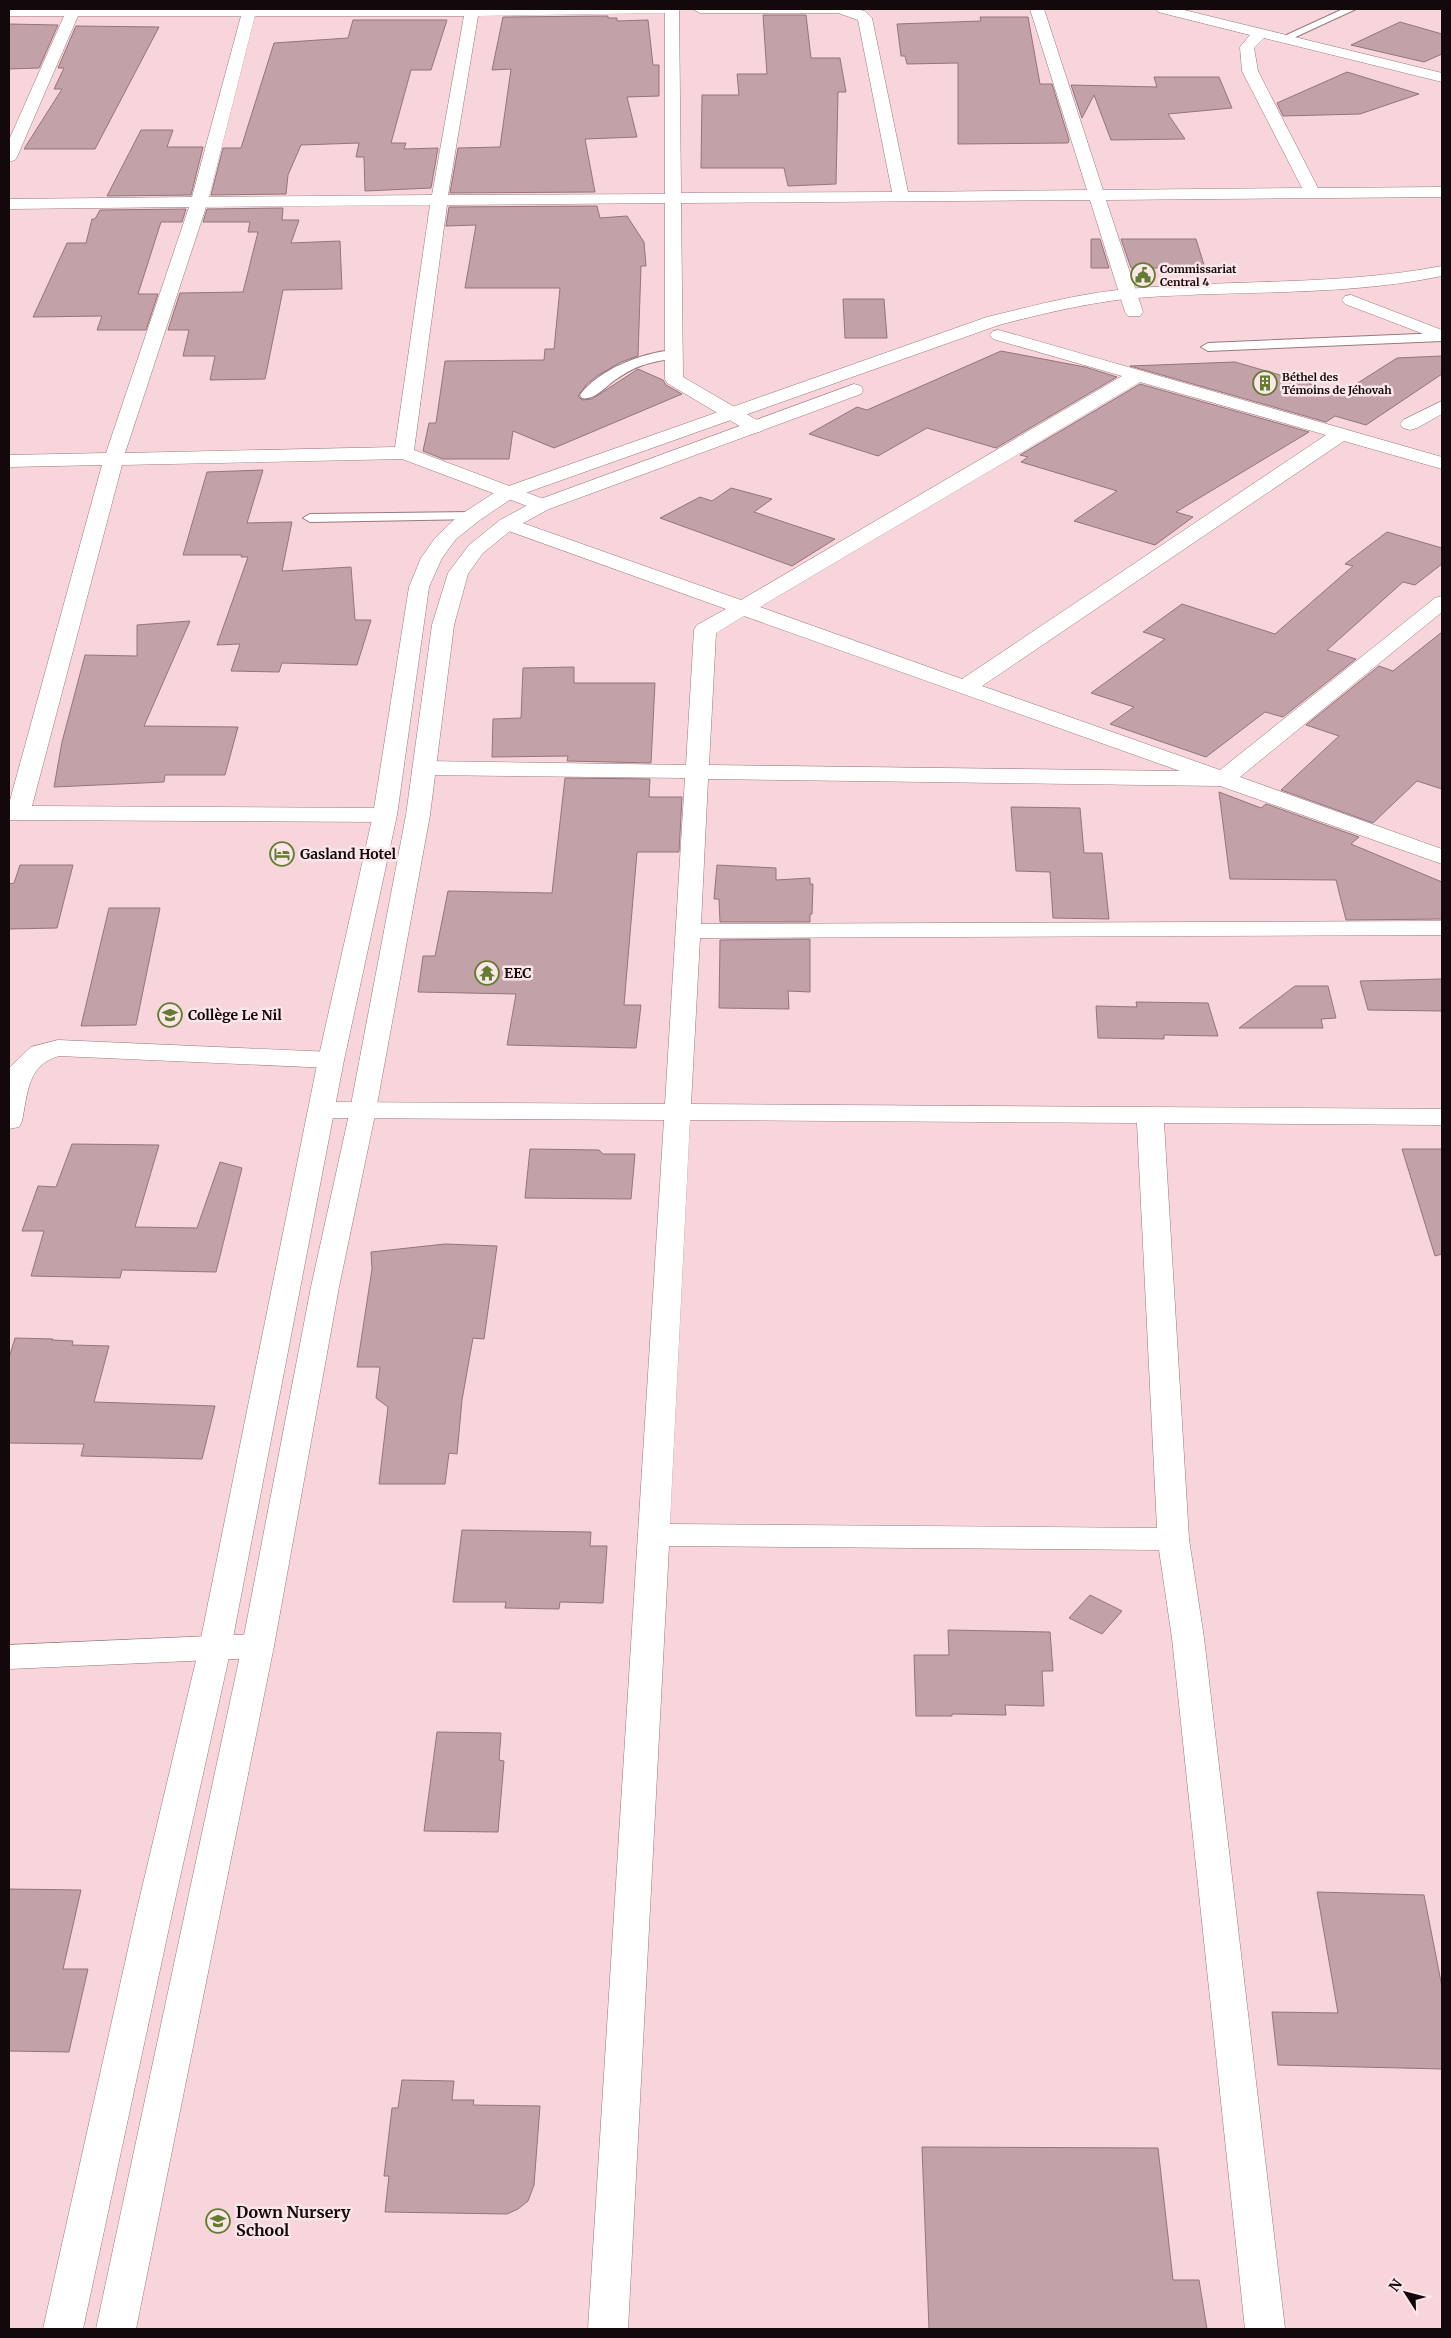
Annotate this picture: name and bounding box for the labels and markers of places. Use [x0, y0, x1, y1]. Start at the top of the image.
public building icon: Commissariat Central 4 [1130, 262, 1156, 288]
place label: Commissariat Central 4 [1160, 262, 1237, 289]
building icon: Béthel des Témoins de Jéhovah [1252, 370, 1278, 396]
place label: Béthel des Témoins de Jéhovah [1282, 370, 1392, 397]
hotel icon: Gasland Hotel [269, 841, 295, 867]
place label: Gasland Hotel [300, 845, 396, 863]
temple icon: EEC [474, 960, 500, 986]
place label: EEC [504, 964, 532, 982]
school or university icon: Collège Le Nil [157, 1002, 183, 1028]
place label: Collège Le Nil [188, 1006, 282, 1024]
place label: Down Nursery School [236, 2202, 351, 2240]
school or university icon: Down Nursery School [205, 2208, 231, 2234]

